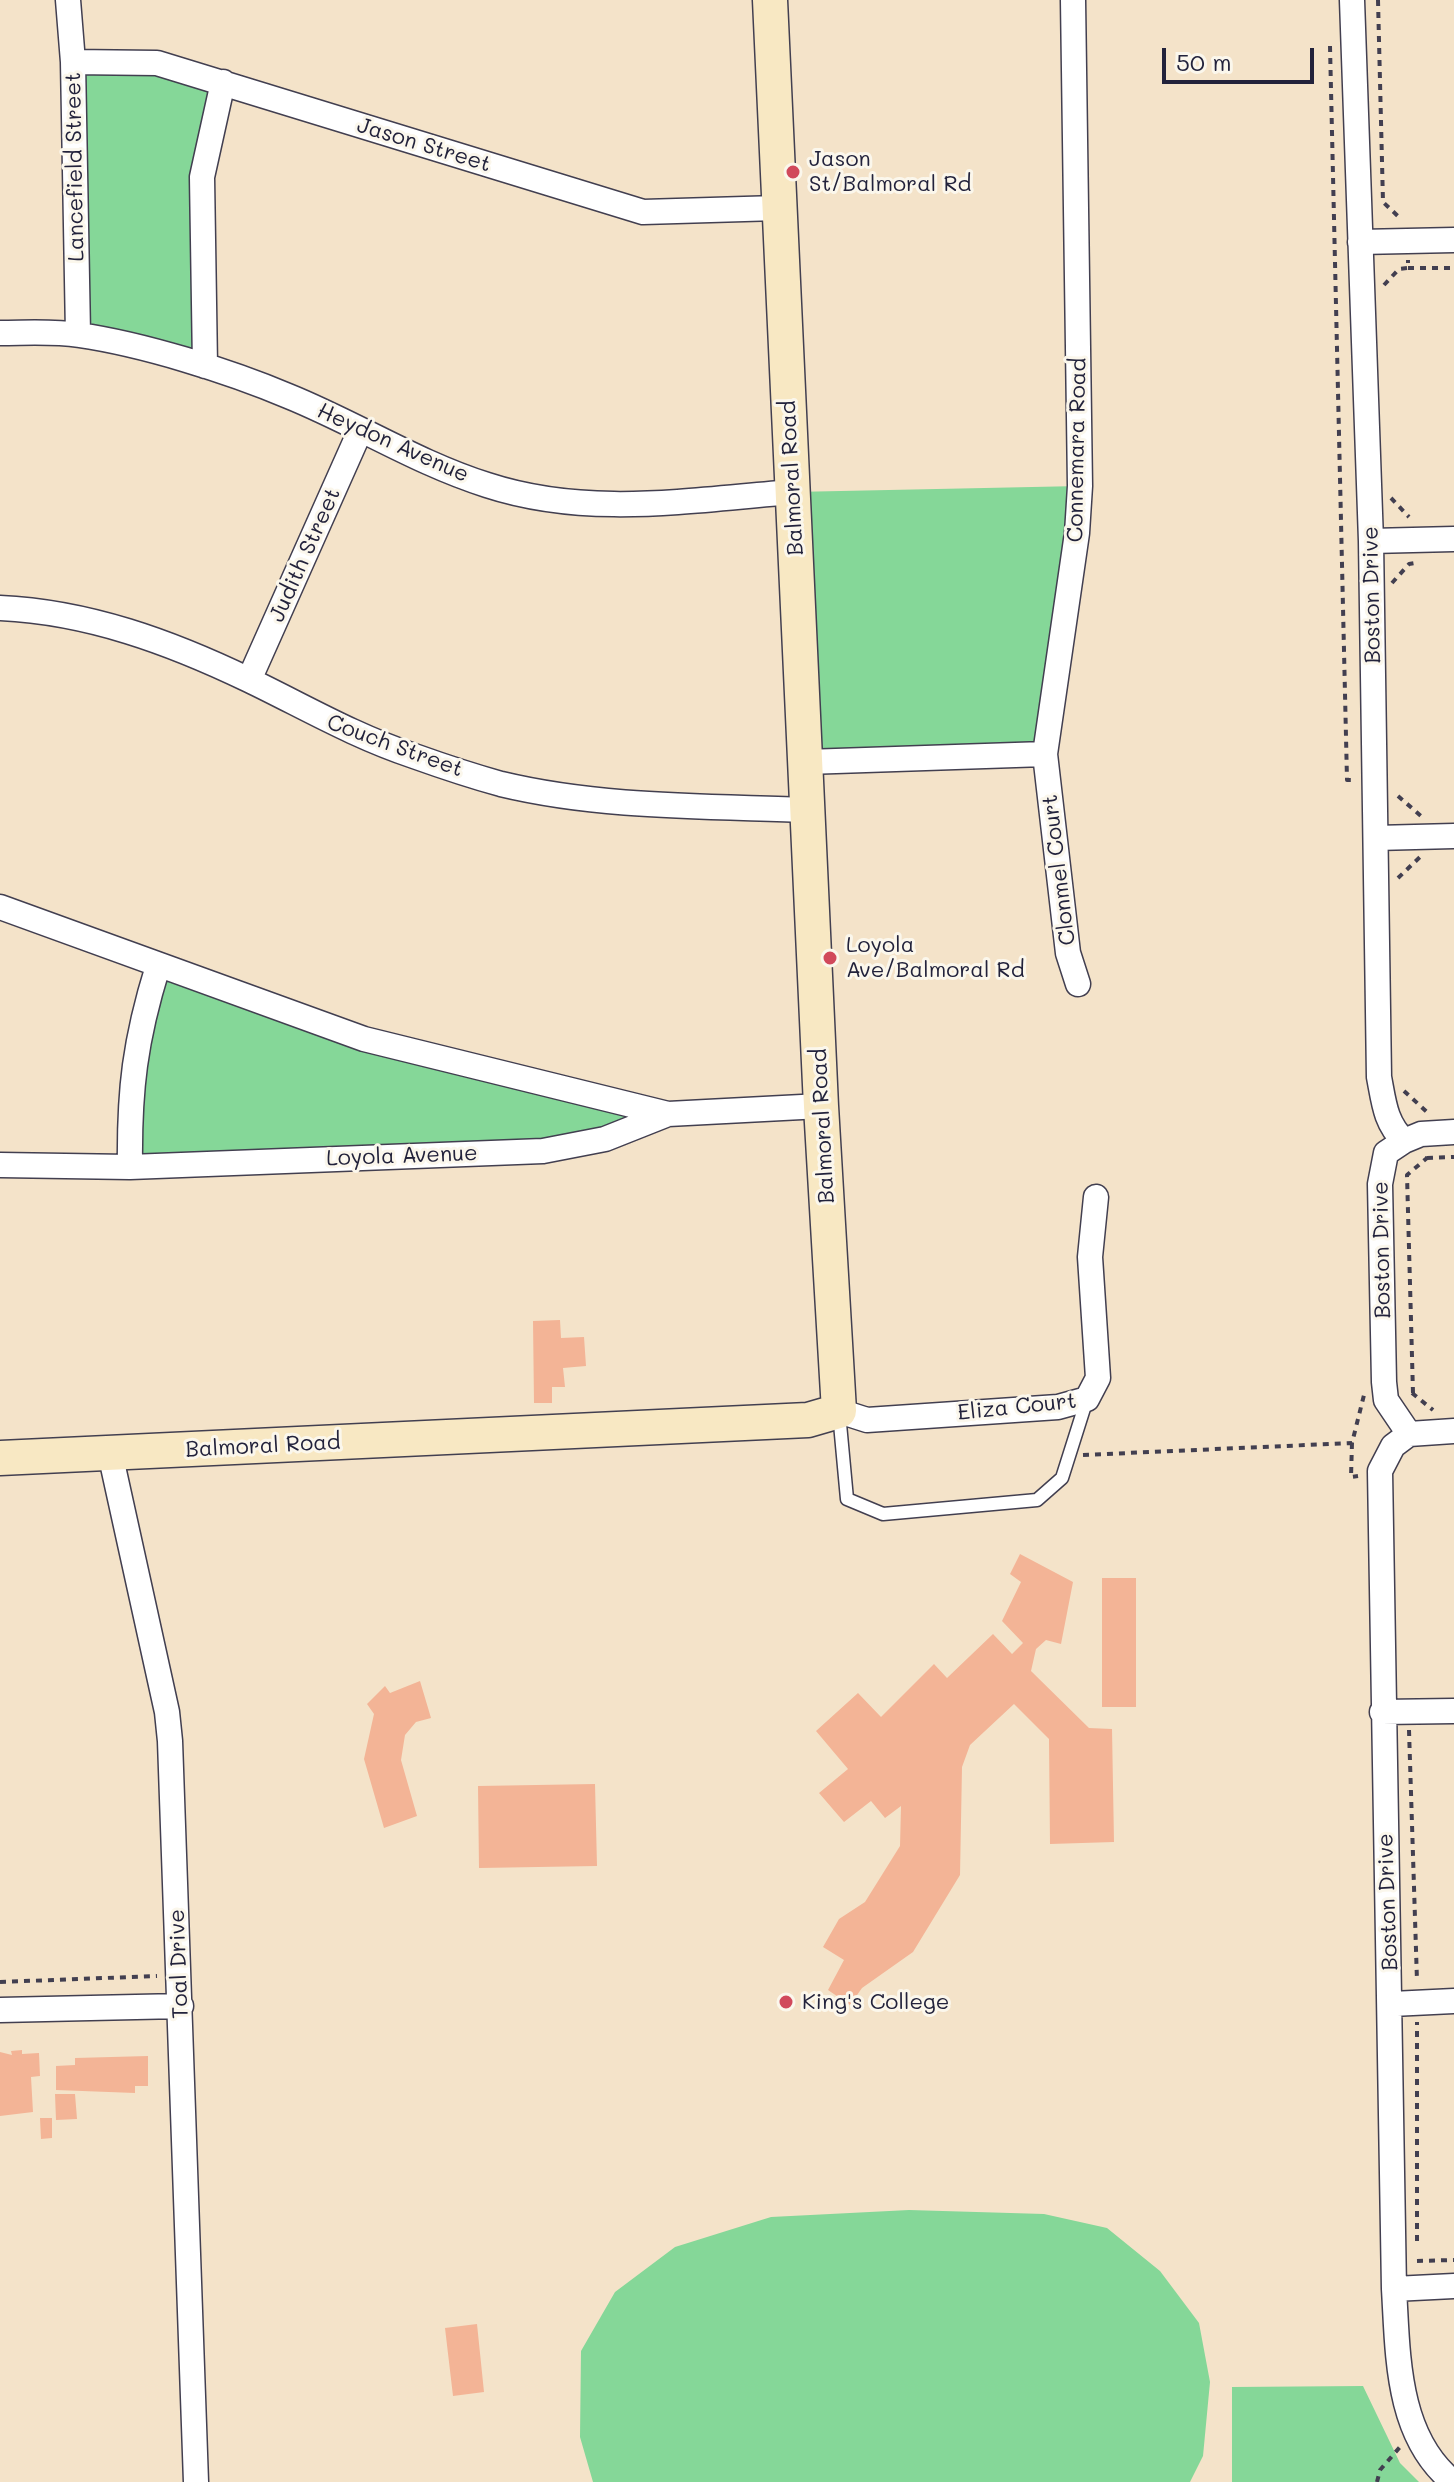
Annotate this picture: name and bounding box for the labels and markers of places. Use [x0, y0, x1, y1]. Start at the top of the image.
place label: Jason St/Balmoral Rd [809, 146, 971, 198]
marker: Jason St/Balmoral Rd [784, 163, 802, 181]
place label: Loyola Ave/Balmoral Rd [846, 932, 1025, 984]
marker: Loyola Ave/Balmoral Rd [821, 949, 839, 967]
place label: King's College [802, 1989, 949, 2015]
marker: King's College [777, 1993, 795, 2011]

